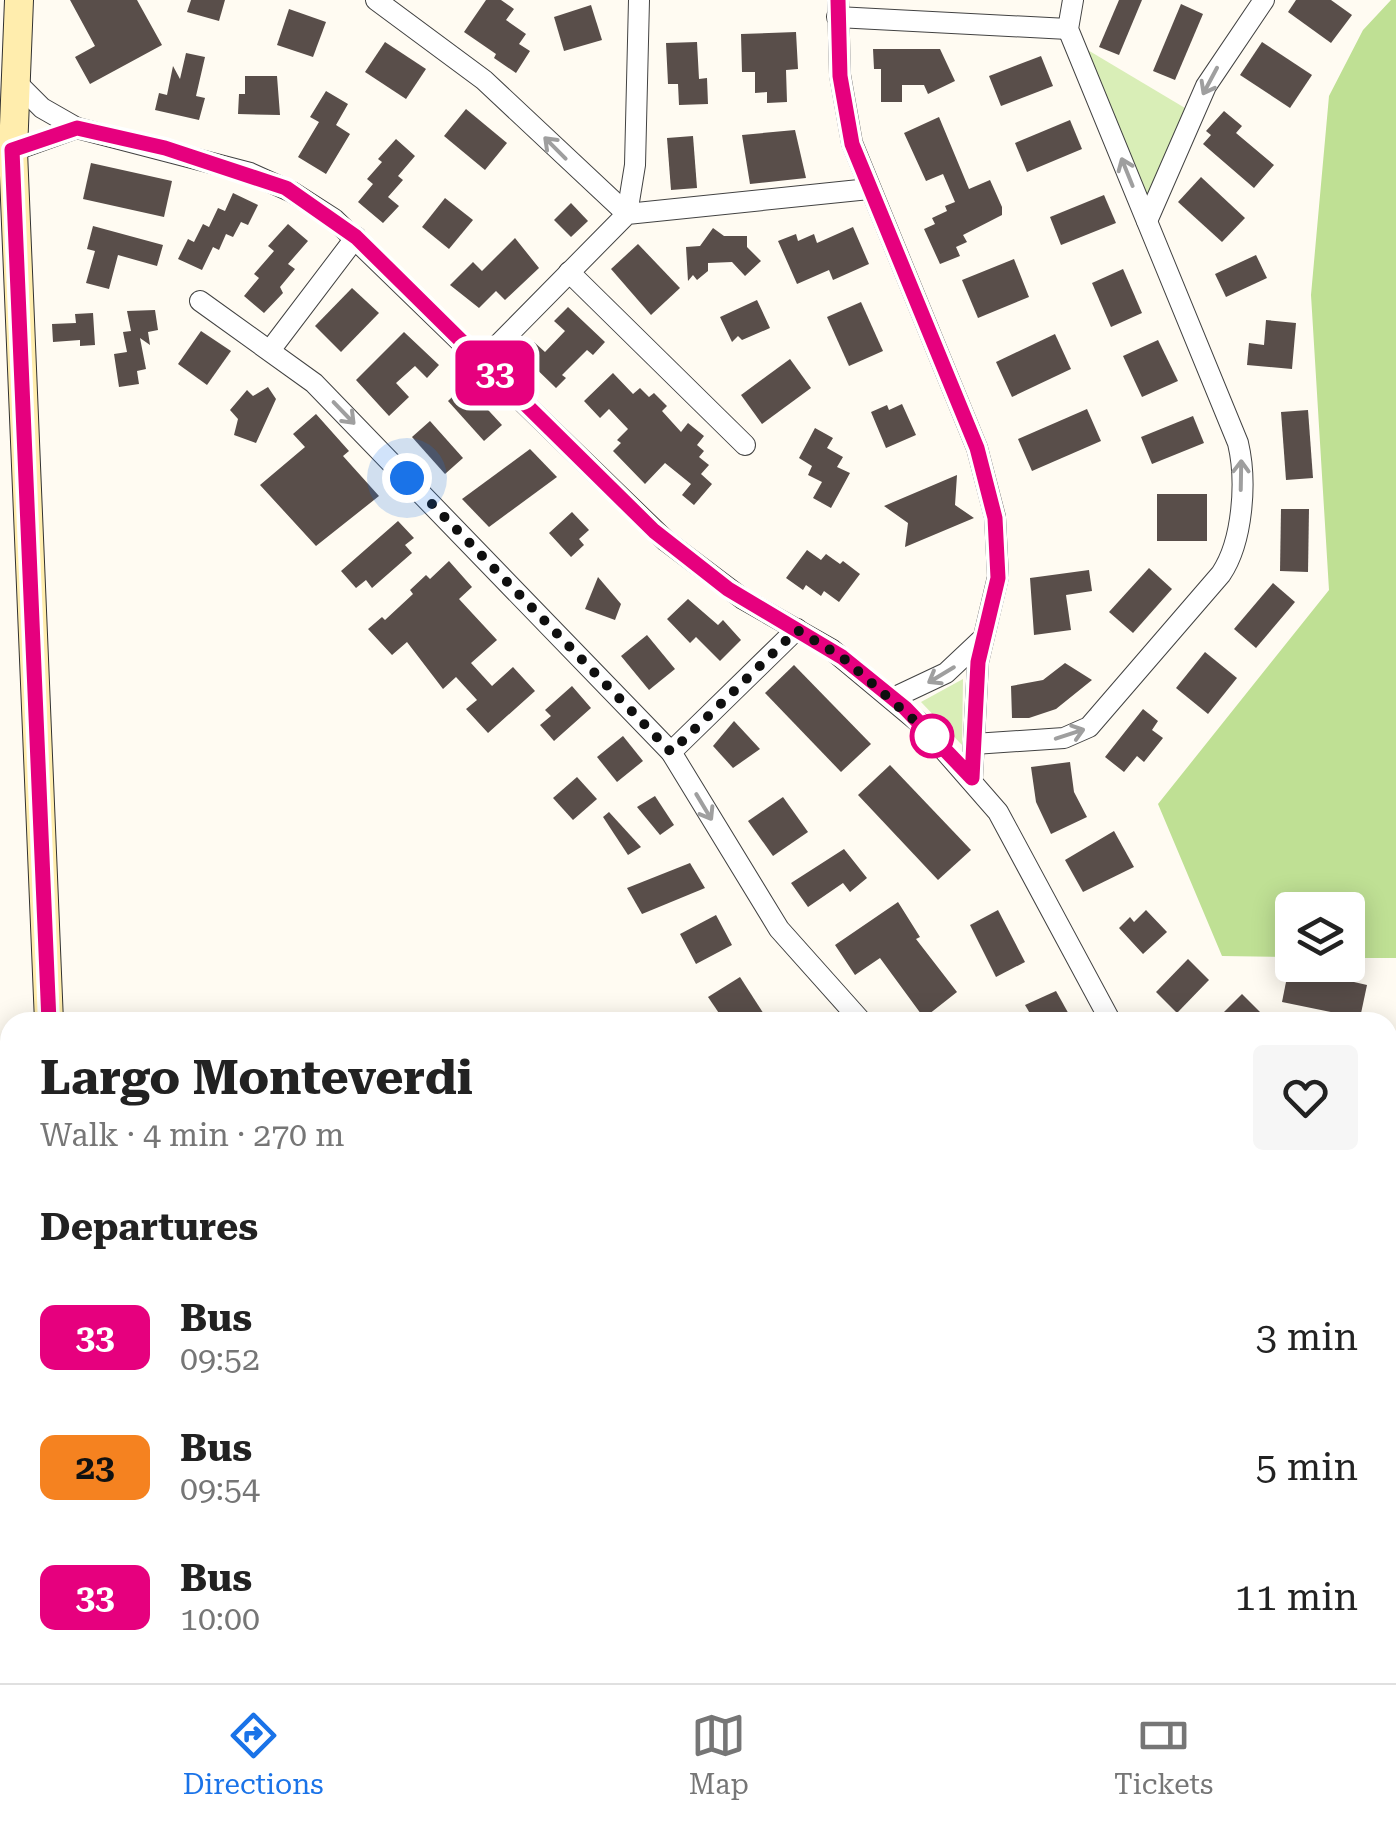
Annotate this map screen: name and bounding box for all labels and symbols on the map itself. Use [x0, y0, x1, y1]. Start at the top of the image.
one-way arrow [1200, 65, 1219, 95]
one-way arrow [543, 136, 568, 161]
one-way arrow [1117, 158, 1135, 188]
line badge: 33 [450, 340, 540, 406]
one-way arrow [332, 400, 355, 425]
your location [382, 453, 432, 503]
one-way arrow [1232, 460, 1250, 492]
one-way arrow [927, 665, 956, 685]
unlabelled marker [911, 715, 953, 757]
one-way arrow [1054, 724, 1085, 742]
one-way arrow [694, 792, 714, 821]

